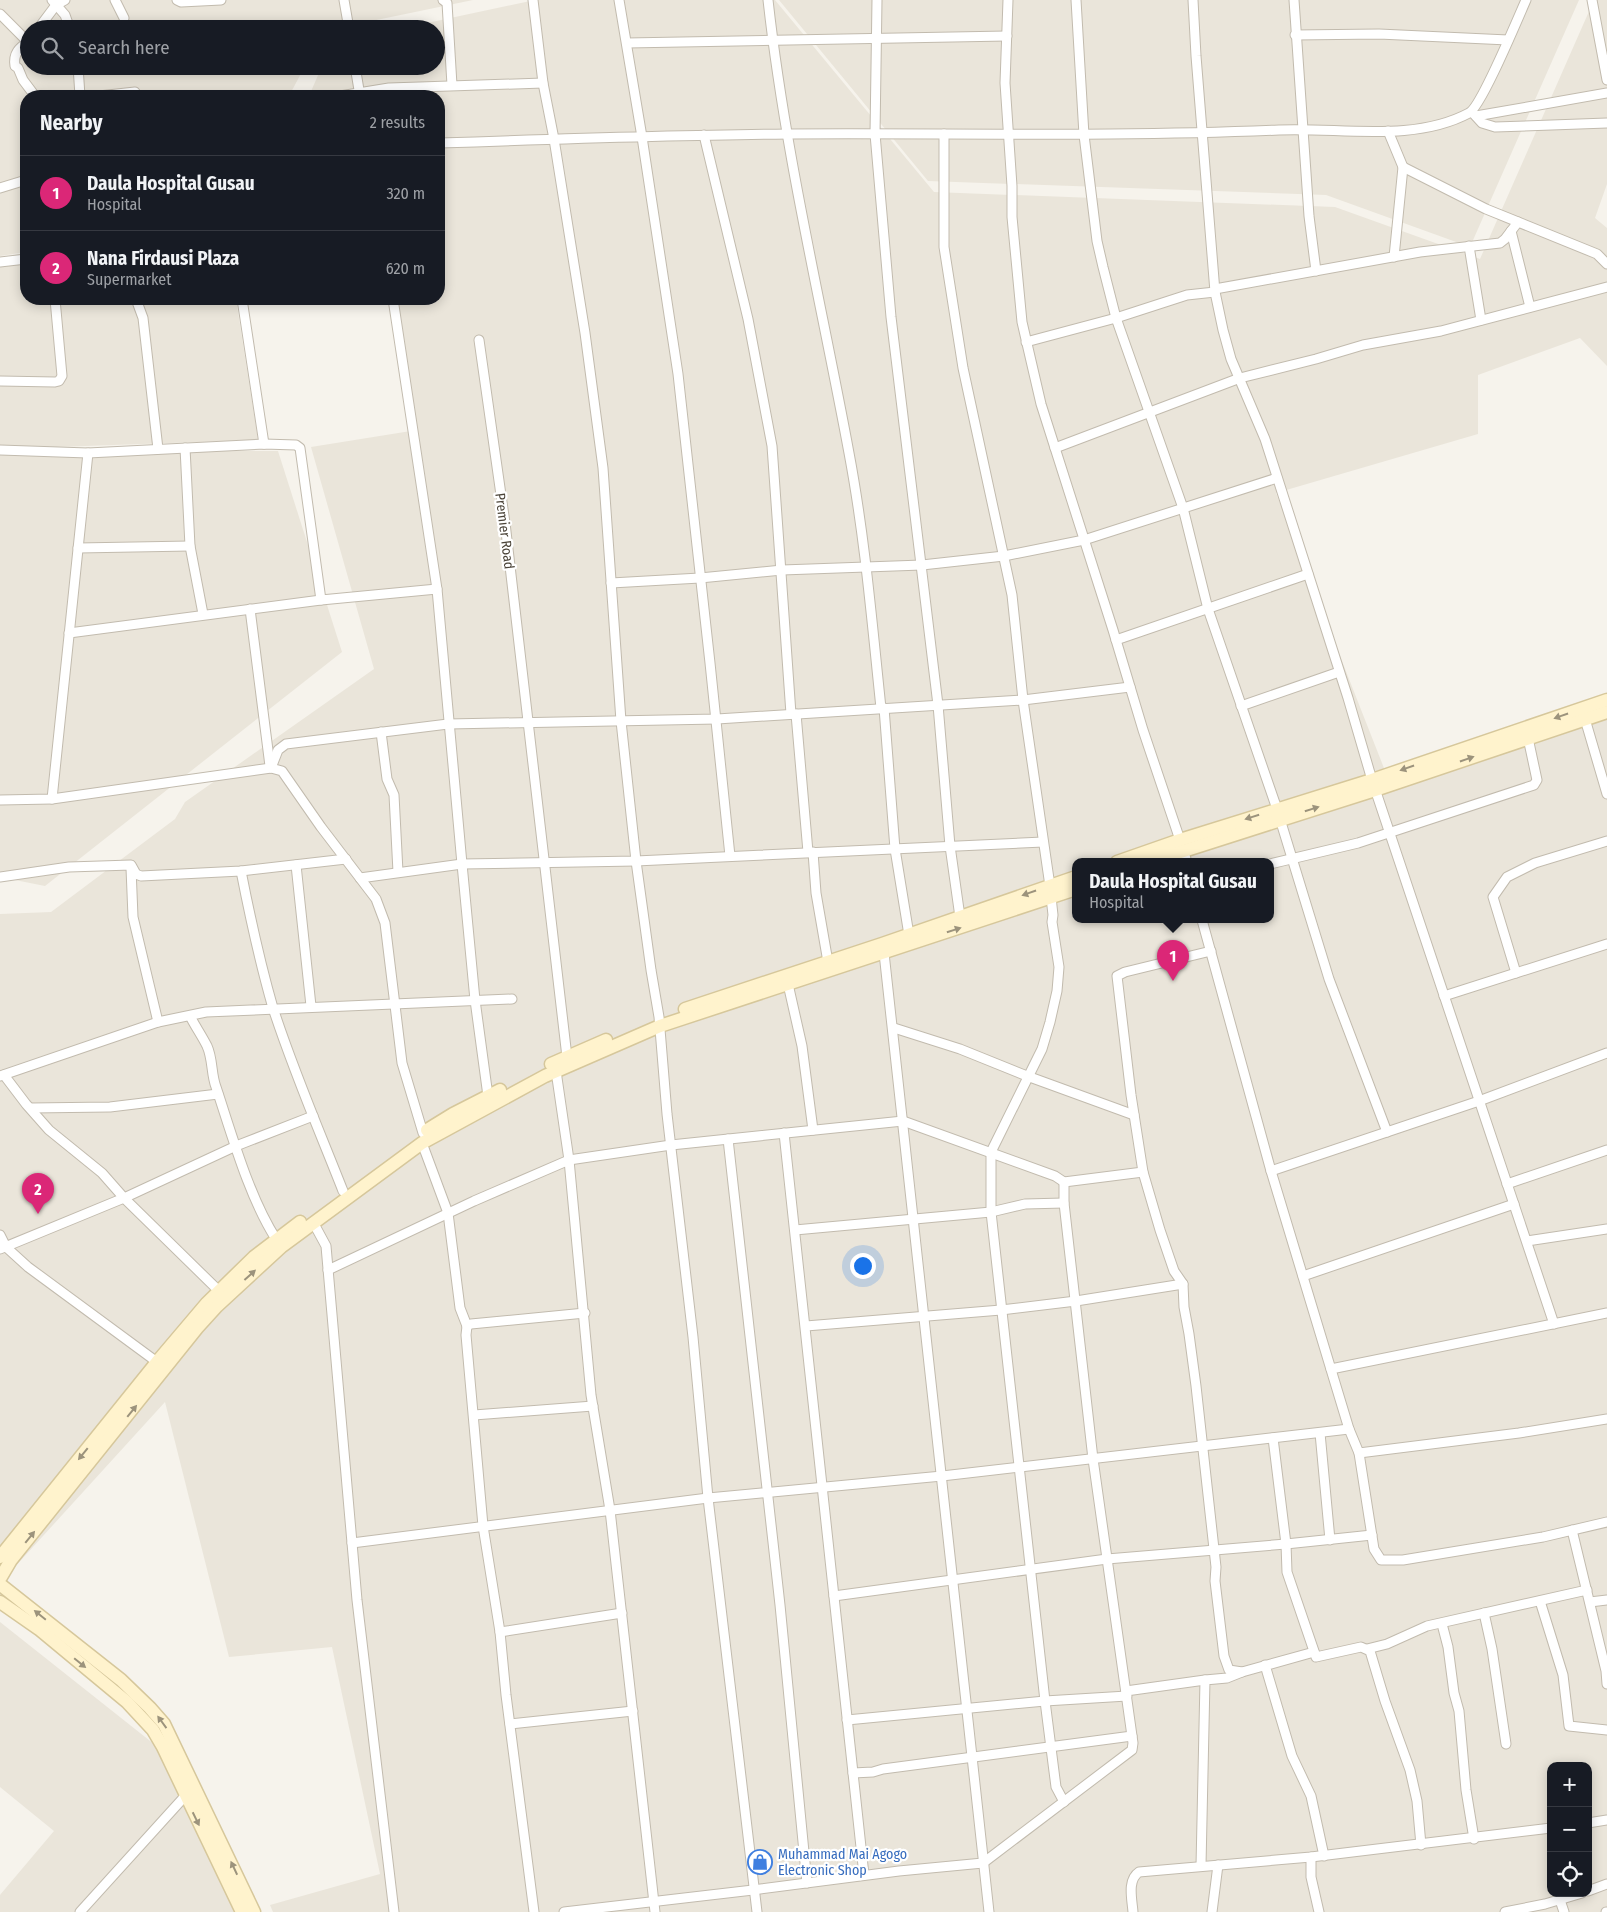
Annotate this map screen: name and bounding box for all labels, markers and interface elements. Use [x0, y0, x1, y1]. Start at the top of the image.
search box [20, 20, 445, 75]
icon: search [38, 34, 66, 62]
text: Search here [78, 36, 170, 59]
text: Nearby [40, 110, 102, 136]
text: 2 results [370, 113, 425, 132]
text: Daula Hospital Gusau [87, 172, 255, 195]
text: 1 [53, 184, 59, 203]
text: 320 m [386, 184, 425, 203]
text: Hospital [87, 195, 142, 214]
text: Nana Firdausi Plaza [87, 247, 239, 270]
text: 2 [52, 259, 60, 278]
text: 620 m [386, 259, 425, 278]
text: Supermarket [87, 270, 171, 289]
street label: Premier Road [491, 492, 518, 570]
one-way arrow [1553, 712, 1568, 720]
one-way arrow [1459, 754, 1474, 762]
one-way arrow [1399, 764, 1414, 772]
one-way arrow [1305, 805, 1320, 813]
one-way arrow [1244, 814, 1259, 822]
popup [1072, 858, 1274, 923]
text: Daula Hospital Gusau [1089, 870, 1257, 893]
one-way arrow [1022, 890, 1037, 897]
text: Hospital [1089, 893, 1144, 912]
one-way arrow [947, 925, 962, 933]
pin: 1 [1157, 940, 1189, 981]
pin: 2 [22, 1173, 54, 1214]
your location [850, 1253, 876, 1279]
one-way arrow [243, 1269, 255, 1281]
one-way arrow [126, 1405, 137, 1418]
one-way arrow [78, 1447, 89, 1460]
one-way arrow [24, 1531, 35, 1544]
one-way arrow [34, 1610, 47, 1621]
one-way arrow [74, 1658, 87, 1669]
one-way arrow [157, 1715, 167, 1729]
map controls [1547, 1762, 1592, 1897]
button: + [1547, 1762, 1592, 1807]
button: − [1547, 1807, 1592, 1852]
one-way arrow [192, 1811, 201, 1826]
place label: Muhammad Mai Agogo Electronic Shop [778, 1846, 907, 1879]
shop icon: Muhammad Mai Agogo Electronic Shop [747, 1849, 773, 1875]
button: locate [1547, 1852, 1592, 1897]
one-way arrow [229, 1861, 237, 1875]

